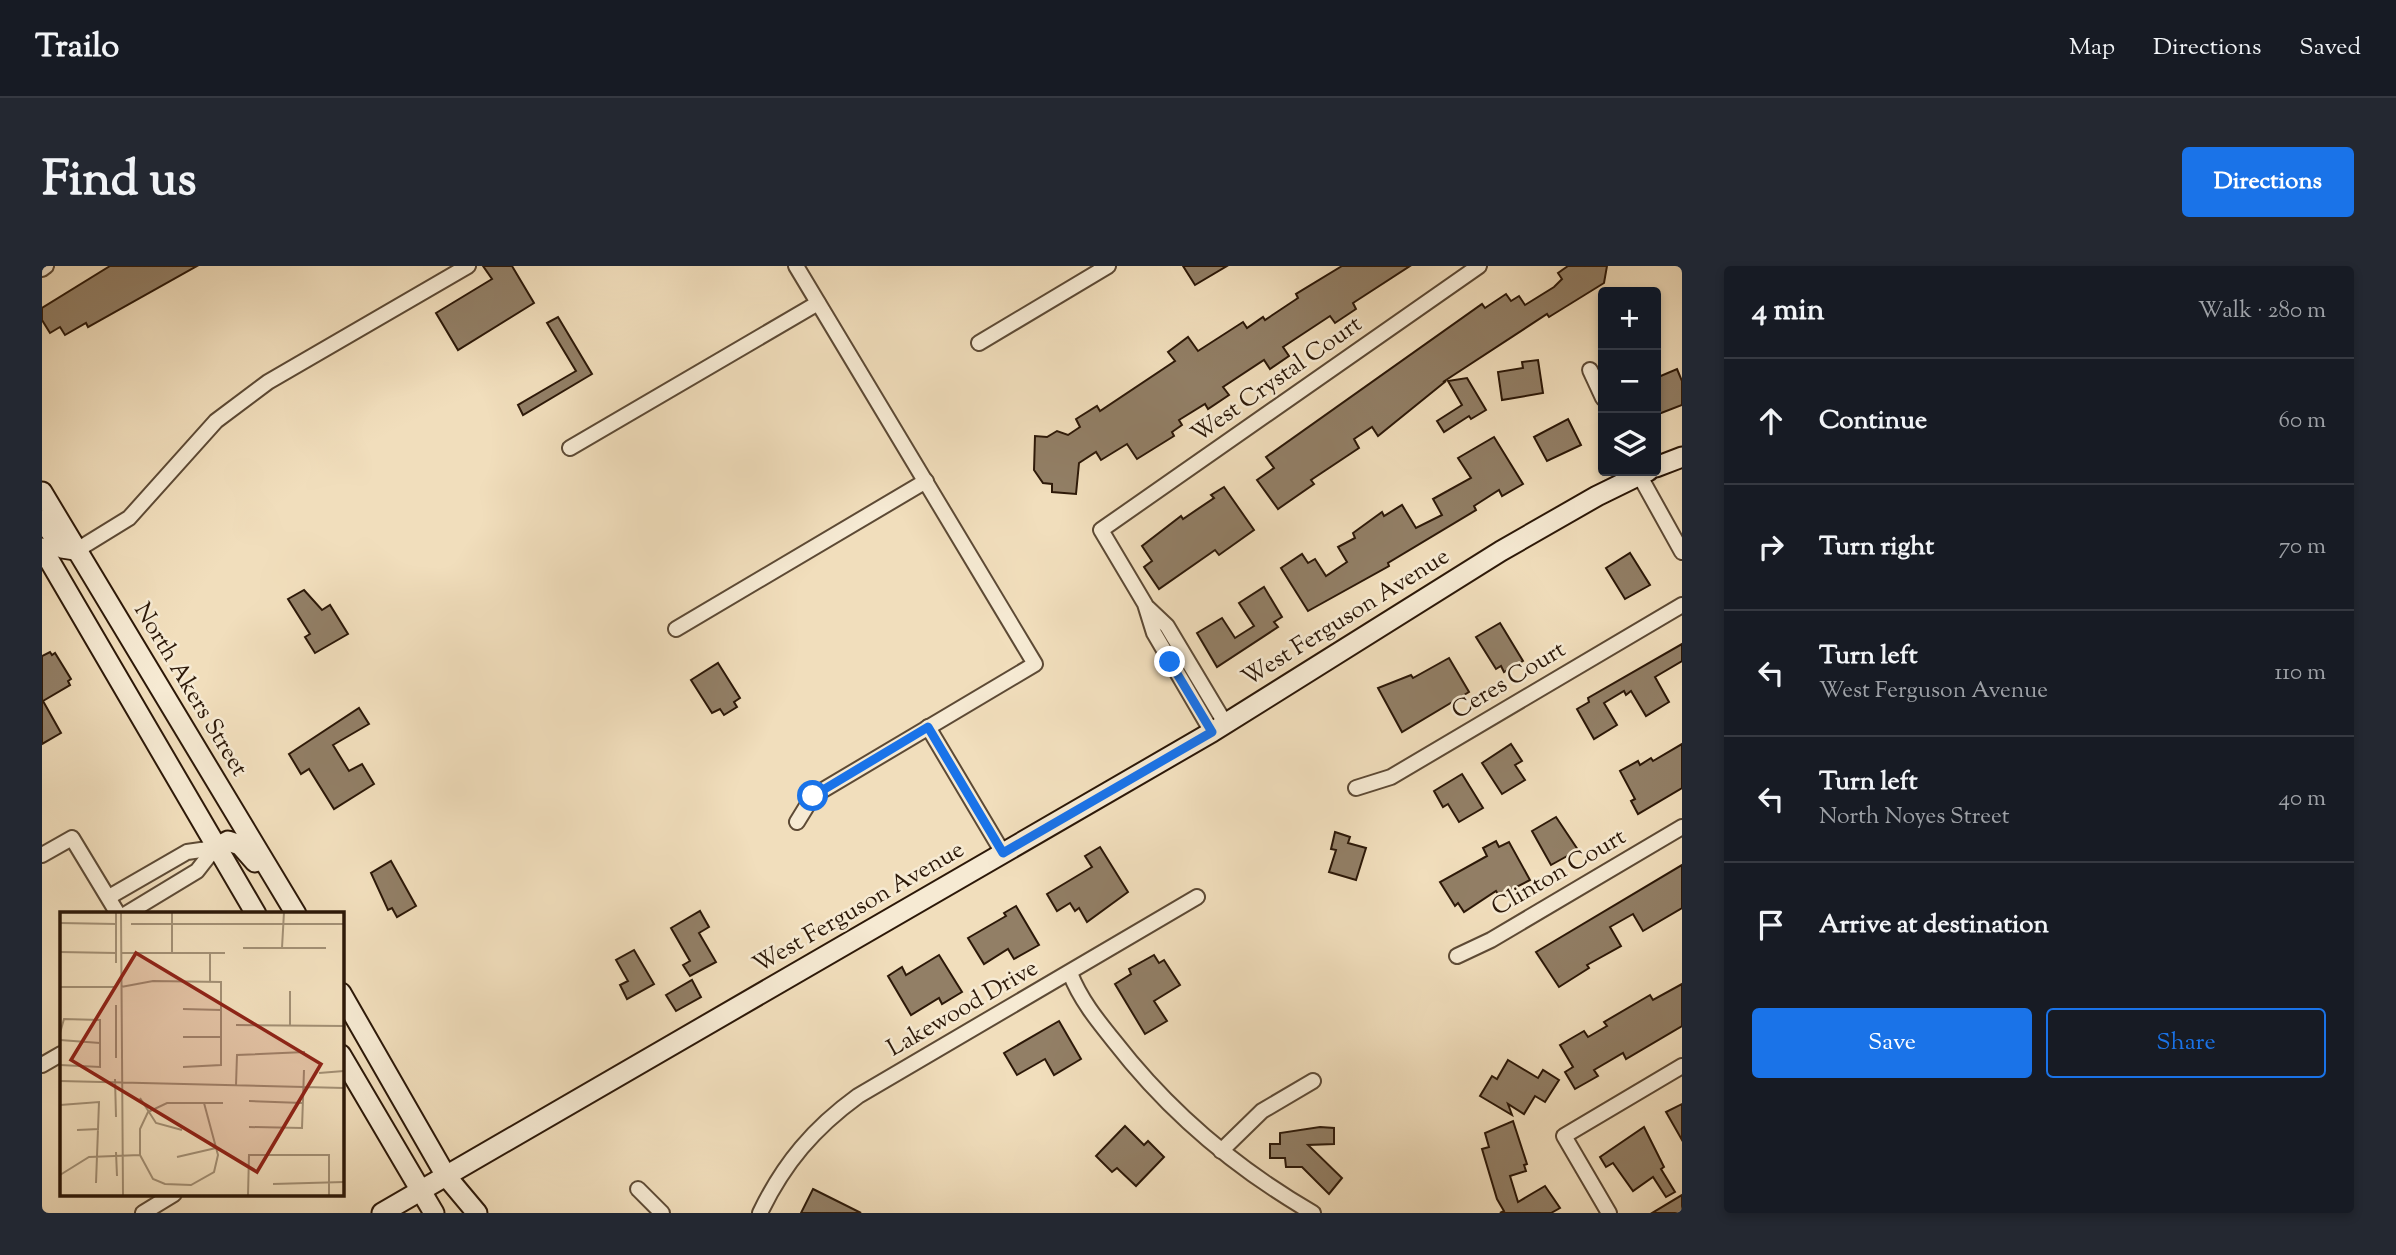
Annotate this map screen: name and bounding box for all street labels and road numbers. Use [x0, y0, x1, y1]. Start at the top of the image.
street label: West Crystal Court [1185, 308, 1369, 452]
street label: West Ferguson Avenue [1236, 540, 1456, 696]
street label: North Akers Street [125, 597, 255, 783]
street label: Ceres Court [1446, 634, 1572, 728]
street label: Clinton Court [1485, 821, 1633, 925]
street label: West Ferguson Avenue [747, 834, 971, 982]
street label: Lakewood Drive [881, 952, 1045, 1066]

